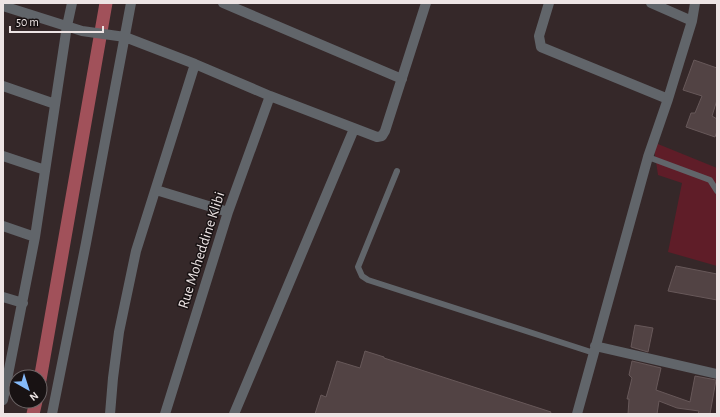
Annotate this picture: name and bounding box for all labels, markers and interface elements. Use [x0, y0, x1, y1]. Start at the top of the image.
scale bar [10, 8, 103, 34]
text: 50 m [16, 16, 39, 28]
street label: Rue Moheddine Klibi [176, 190, 227, 310]
north arrow [8, 369, 48, 409]
text: N [28, 390, 40, 403]

